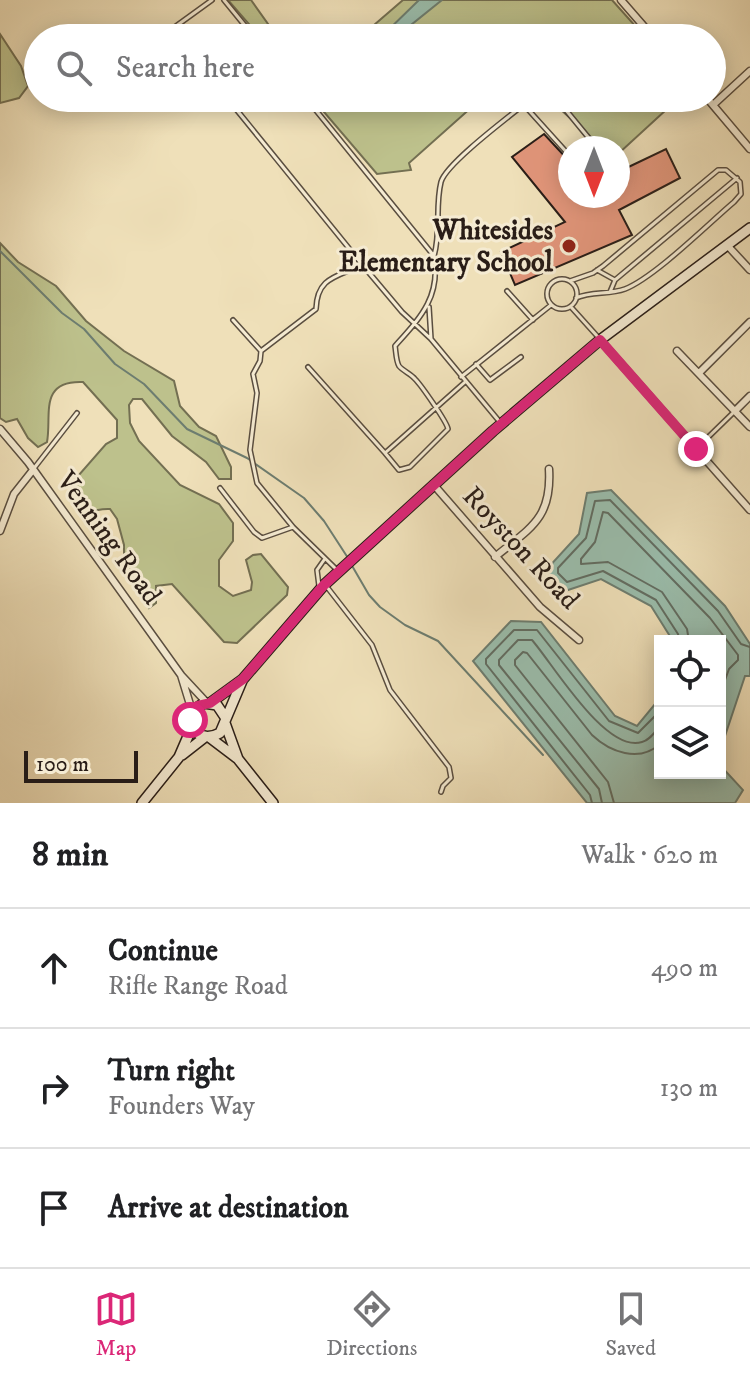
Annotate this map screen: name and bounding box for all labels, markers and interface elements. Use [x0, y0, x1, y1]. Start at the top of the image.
search box [24, 24, 726, 112]
icon: search [52, 46, 96, 90]
text: Search here [116, 50, 255, 87]
north arrow [558, 136, 630, 208]
place label: Whitesides Elementary School [339, 213, 554, 280]
marker: Whitesides Elementary School [560, 237, 578, 255]
route end [678, 431, 714, 467]
street label: Venning Road [48, 464, 169, 612]
street label: Royston Road [455, 479, 587, 617]
map controls [654, 635, 726, 779]
button: locate [654, 635, 726, 707]
route start [172, 702, 208, 738]
button: layers [654, 707, 726, 779]
scale bar [24, 747, 138, 783]
text: 100 m [36, 751, 89, 778]
text: 8 min [32, 834, 108, 876]
text: Walk · 620 m [581, 839, 718, 872]
text: Continue [108, 933, 218, 970]
icon: ahead [32, 946, 76, 990]
text: 490 m [651, 952, 718, 985]
text: Rifle Range Road [108, 970, 288, 1003]
text: Turn right [108, 1053, 235, 1090]
icon: right [32, 1066, 76, 1110]
text: 130 m [660, 1072, 718, 1105]
text: Founders Way [108, 1090, 255, 1123]
icon: arrive [32, 1186, 76, 1230]
text: Arrive at destination [108, 1190, 349, 1227]
tab: Map [94, 1287, 138, 1362]
tab: Directions [326, 1287, 417, 1362]
tab: Saved [605, 1287, 656, 1362]

